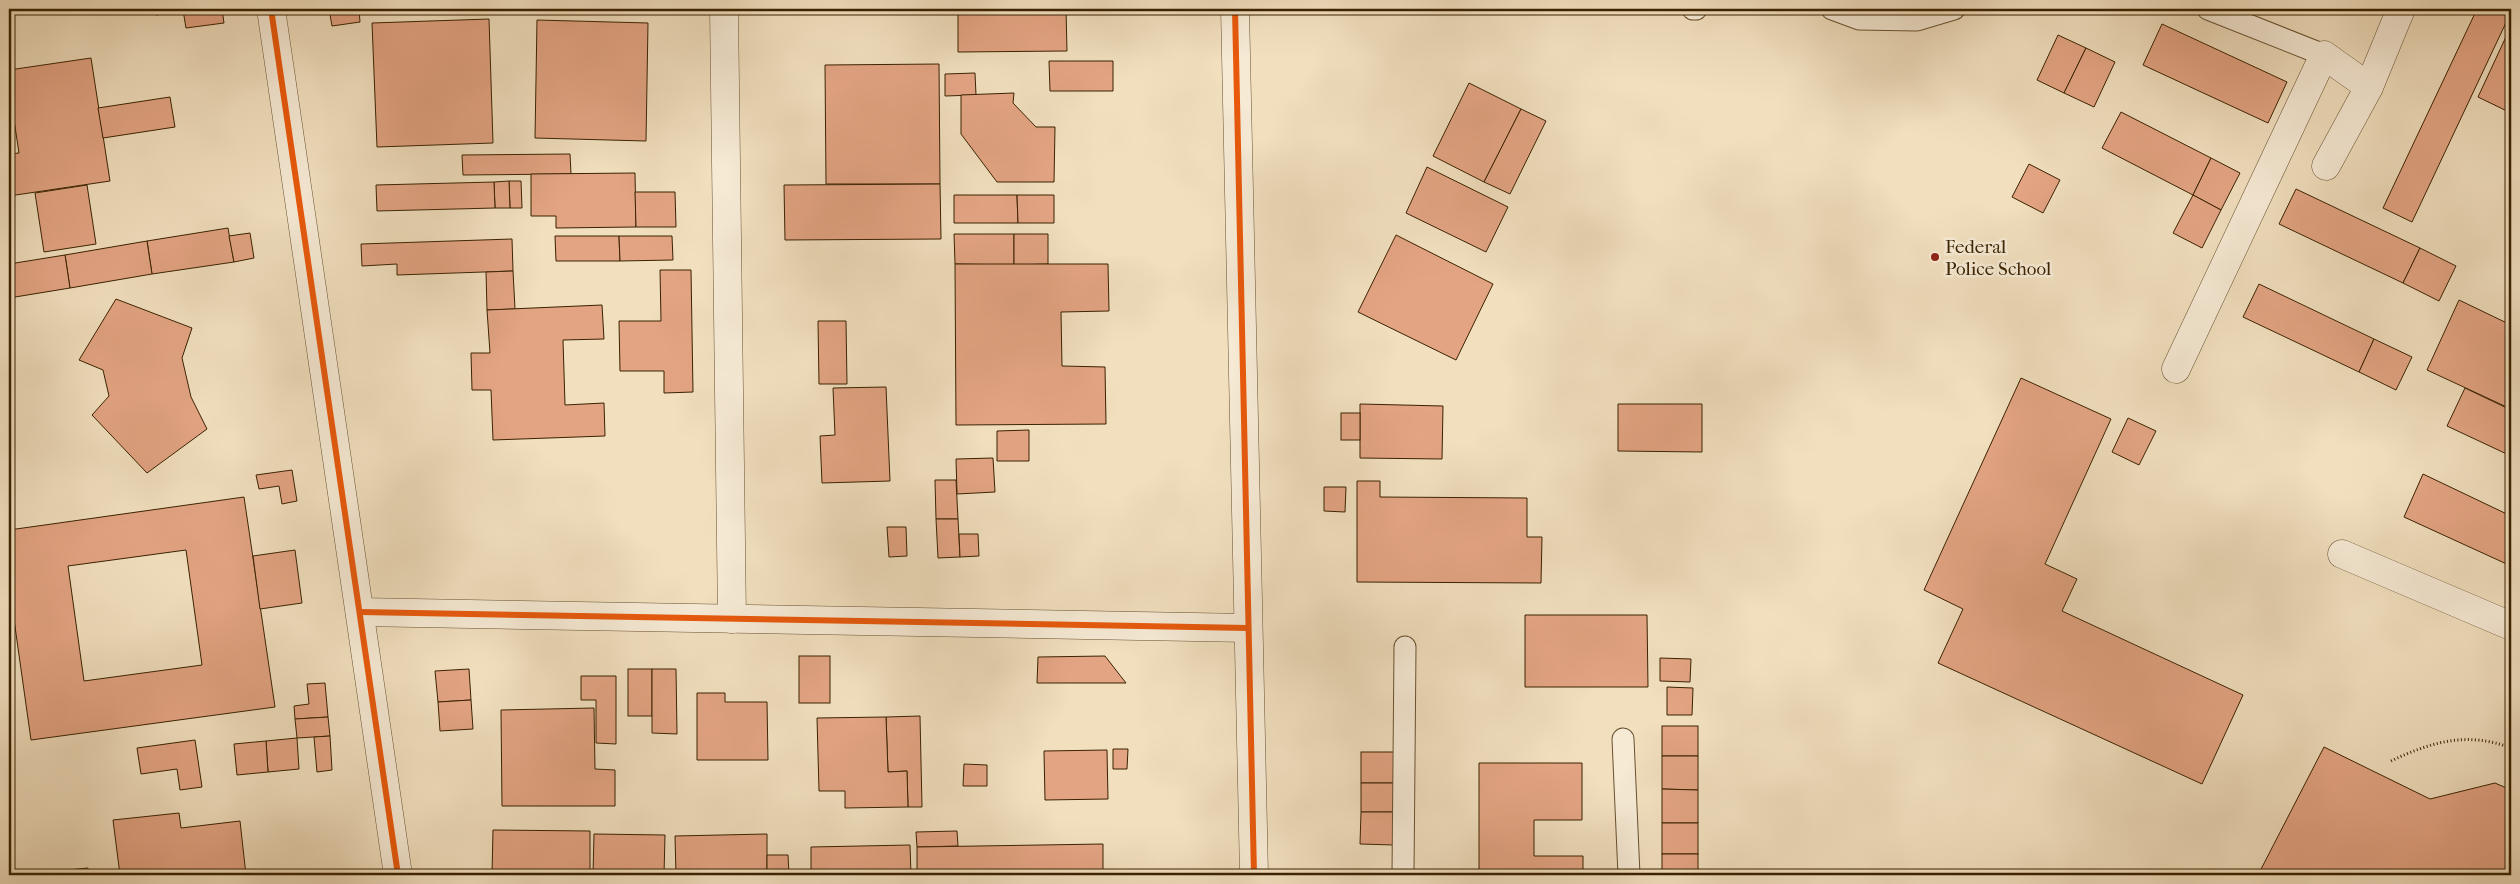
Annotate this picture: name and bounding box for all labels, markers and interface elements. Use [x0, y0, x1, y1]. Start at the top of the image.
place label: Federal Police School [1945, 236, 2051, 280]
marker: Federal Police School [1929, 251, 1941, 263]

